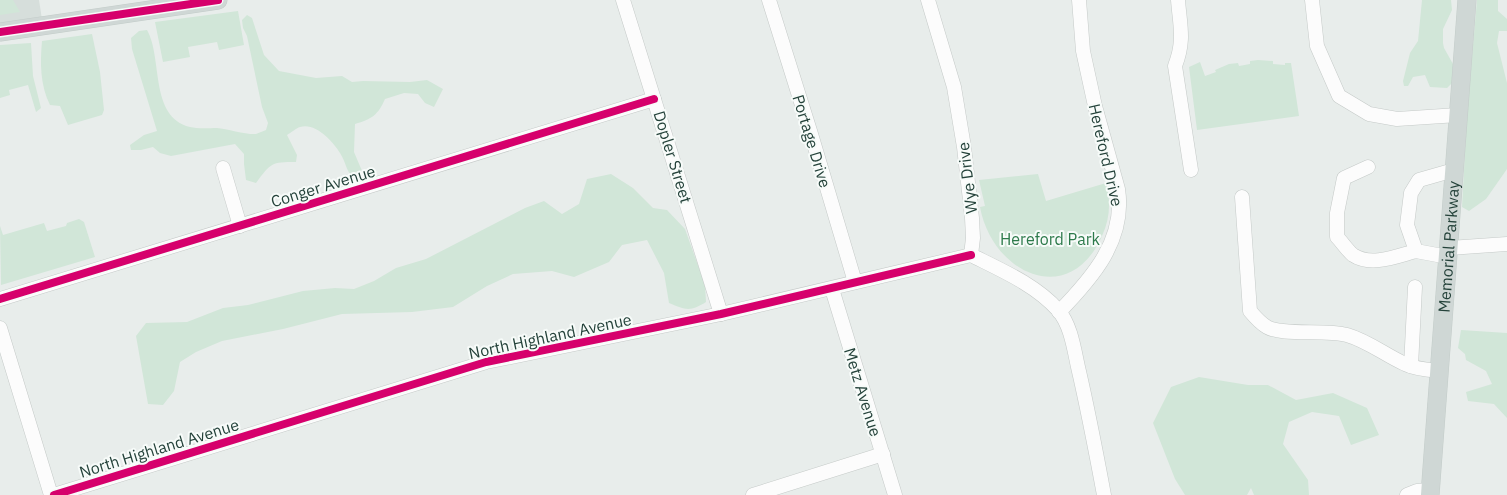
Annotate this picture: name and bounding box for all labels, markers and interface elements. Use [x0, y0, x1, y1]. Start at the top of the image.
street label: Portage Drive [788, 92, 836, 190]
street label: Hereford Drive [1084, 102, 1128, 208]
street label: Dopler Street [649, 108, 697, 206]
street label: Wye Drive [953, 141, 981, 215]
street label: Conger Avenue [268, 161, 378, 211]
street label: Memorial Parkway [1434, 180, 1463, 313]
park label: Hereford Park [1000, 229, 1101, 249]
street label: North Highland Avenue [467, 309, 633, 363]
street label: Metz Avenue [840, 345, 886, 439]
street label: North Highland Avenue [77, 414, 241, 482]

